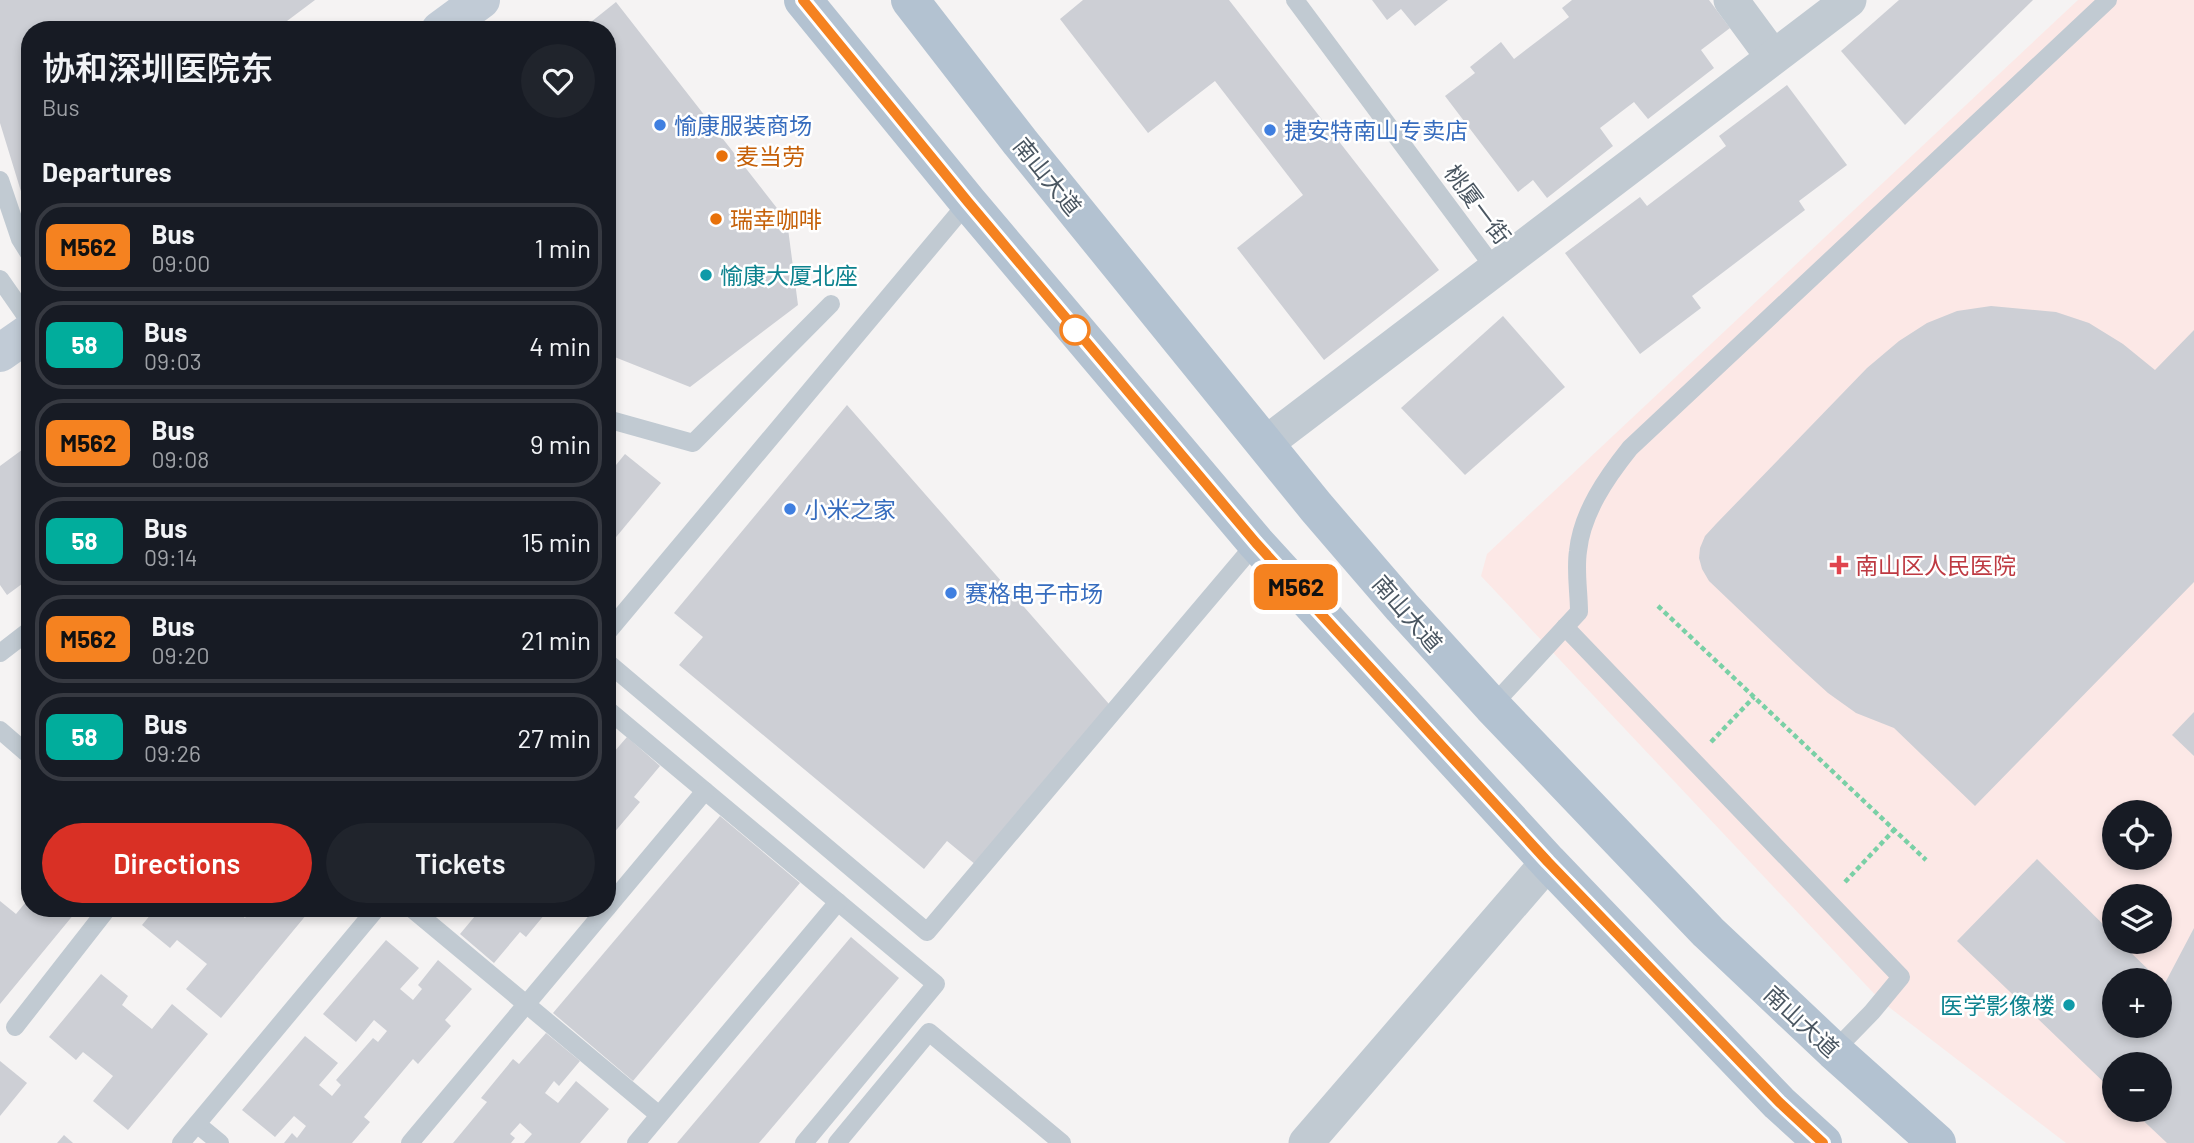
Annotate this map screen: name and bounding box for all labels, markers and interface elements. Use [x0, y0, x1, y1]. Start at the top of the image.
button: heart [521, 44, 595, 118]
text: 协和深圳医院东 [42, 47, 273, 87]
text: Bus [42, 93, 80, 121]
place label: 愉康服装商场 [674, 111, 812, 139]
place label: 捷安特南山专卖店 [1284, 116, 1468, 144]
marker: 愉康服装商场 [652, 117, 668, 133]
marker: 捷安特南山专卖店 [1262, 122, 1278, 138]
street label: 南山大道 [1008, 131, 1088, 221]
place label: 麦当劳 [736, 142, 805, 170]
marker: 麦当劳 [714, 148, 730, 164]
text: Departures [42, 156, 172, 187]
street label: 桃厦一街 [1439, 159, 1517, 249]
place label: 瑞幸咖啡 [730, 205, 822, 233]
marker: 瑞幸咖啡 [708, 211, 724, 227]
text: Bus [151, 218, 195, 249]
text: M562 [60, 232, 116, 261]
text: 1 min [535, 232, 591, 263]
text: 09:00 [151, 249, 210, 277]
place label: 愉康大厦北座 [720, 261, 858, 289]
marker: 愉康大厦北座 [698, 267, 714, 283]
unlabelled marker [1060, 315, 1090, 345]
text: Bus [144, 316, 187, 347]
text: 58 [72, 330, 97, 359]
text: 4 min [529, 330, 591, 361]
text: 09:03 [144, 347, 202, 375]
text: Bus [151, 414, 195, 445]
text: M562 [60, 428, 116, 457]
text: 9 min [530, 428, 591, 459]
text: 09:08 [151, 445, 209, 473]
place label: 小米之家 [804, 495, 896, 523]
marker: 小米之家 [782, 501, 798, 517]
text: Bus [144, 512, 187, 543]
text: 58 [72, 526, 97, 555]
text: 15 min [521, 526, 591, 557]
text: 09:14 [144, 543, 198, 571]
place label: 南山区人民医院 [1855, 551, 2016, 579]
marker: 南山区人民医院 [1829, 555, 1849, 575]
line badge: M562 [1247, 564, 1345, 610]
street label: 南山大道 [1367, 569, 1449, 657]
text: M562 [1268, 572, 1324, 601]
place label: 赛格电子市场 [965, 579, 1103, 607]
marker: 赛格电子市场 [943, 585, 959, 601]
text: Bus [151, 610, 195, 641]
text: M562 [60, 624, 116, 653]
text: 21 min [521, 624, 591, 655]
text: 09:20 [151, 641, 210, 669]
text: Bus [144, 708, 187, 739]
text: 58 [72, 722, 97, 751]
text: 27 min [517, 722, 591, 753]
text: 09:26 [144, 739, 201, 767]
map controls [2102, 800, 2172, 1122]
button: locate [2102, 800, 2172, 870]
button: Directions [42, 823, 312, 903]
button: Tickets [326, 823, 595, 903]
button: layers [2102, 884, 2172, 954]
button: + [2102, 968, 2172, 1038]
street label: 南山大道 [1759, 979, 1845, 1063]
place label: 医学影像楼 [1940, 991, 2055, 1019]
marker: 医学影像楼 [2061, 997, 2077, 1013]
button: − [2102, 1052, 2172, 1122]

